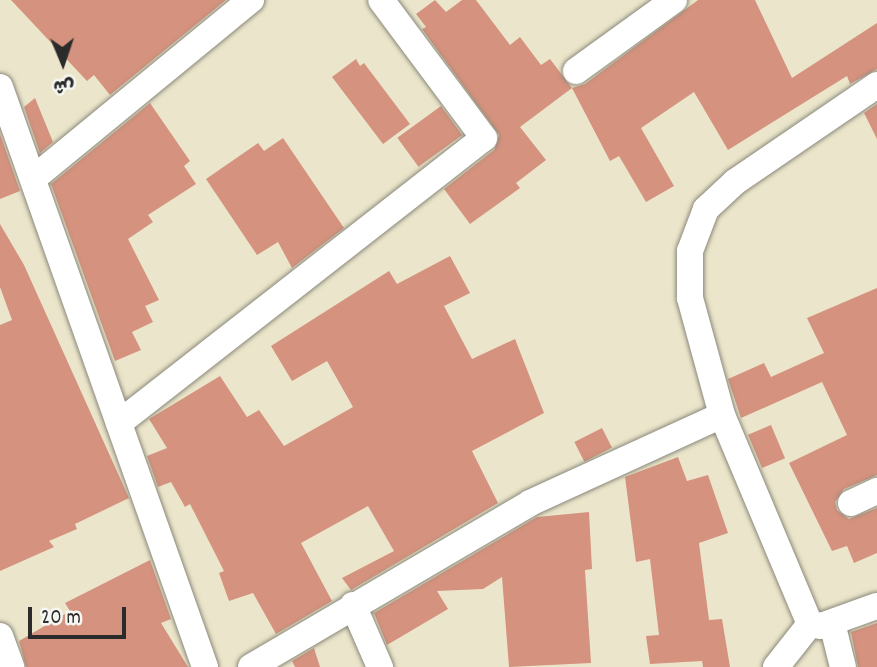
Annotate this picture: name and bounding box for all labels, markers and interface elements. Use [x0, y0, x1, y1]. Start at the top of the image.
north arrow [28, 28, 98, 98]
text: ش [53, 71, 75, 98]
scale bar [32, 594, 130, 638]
text: 20 m [41, 604, 81, 634]

